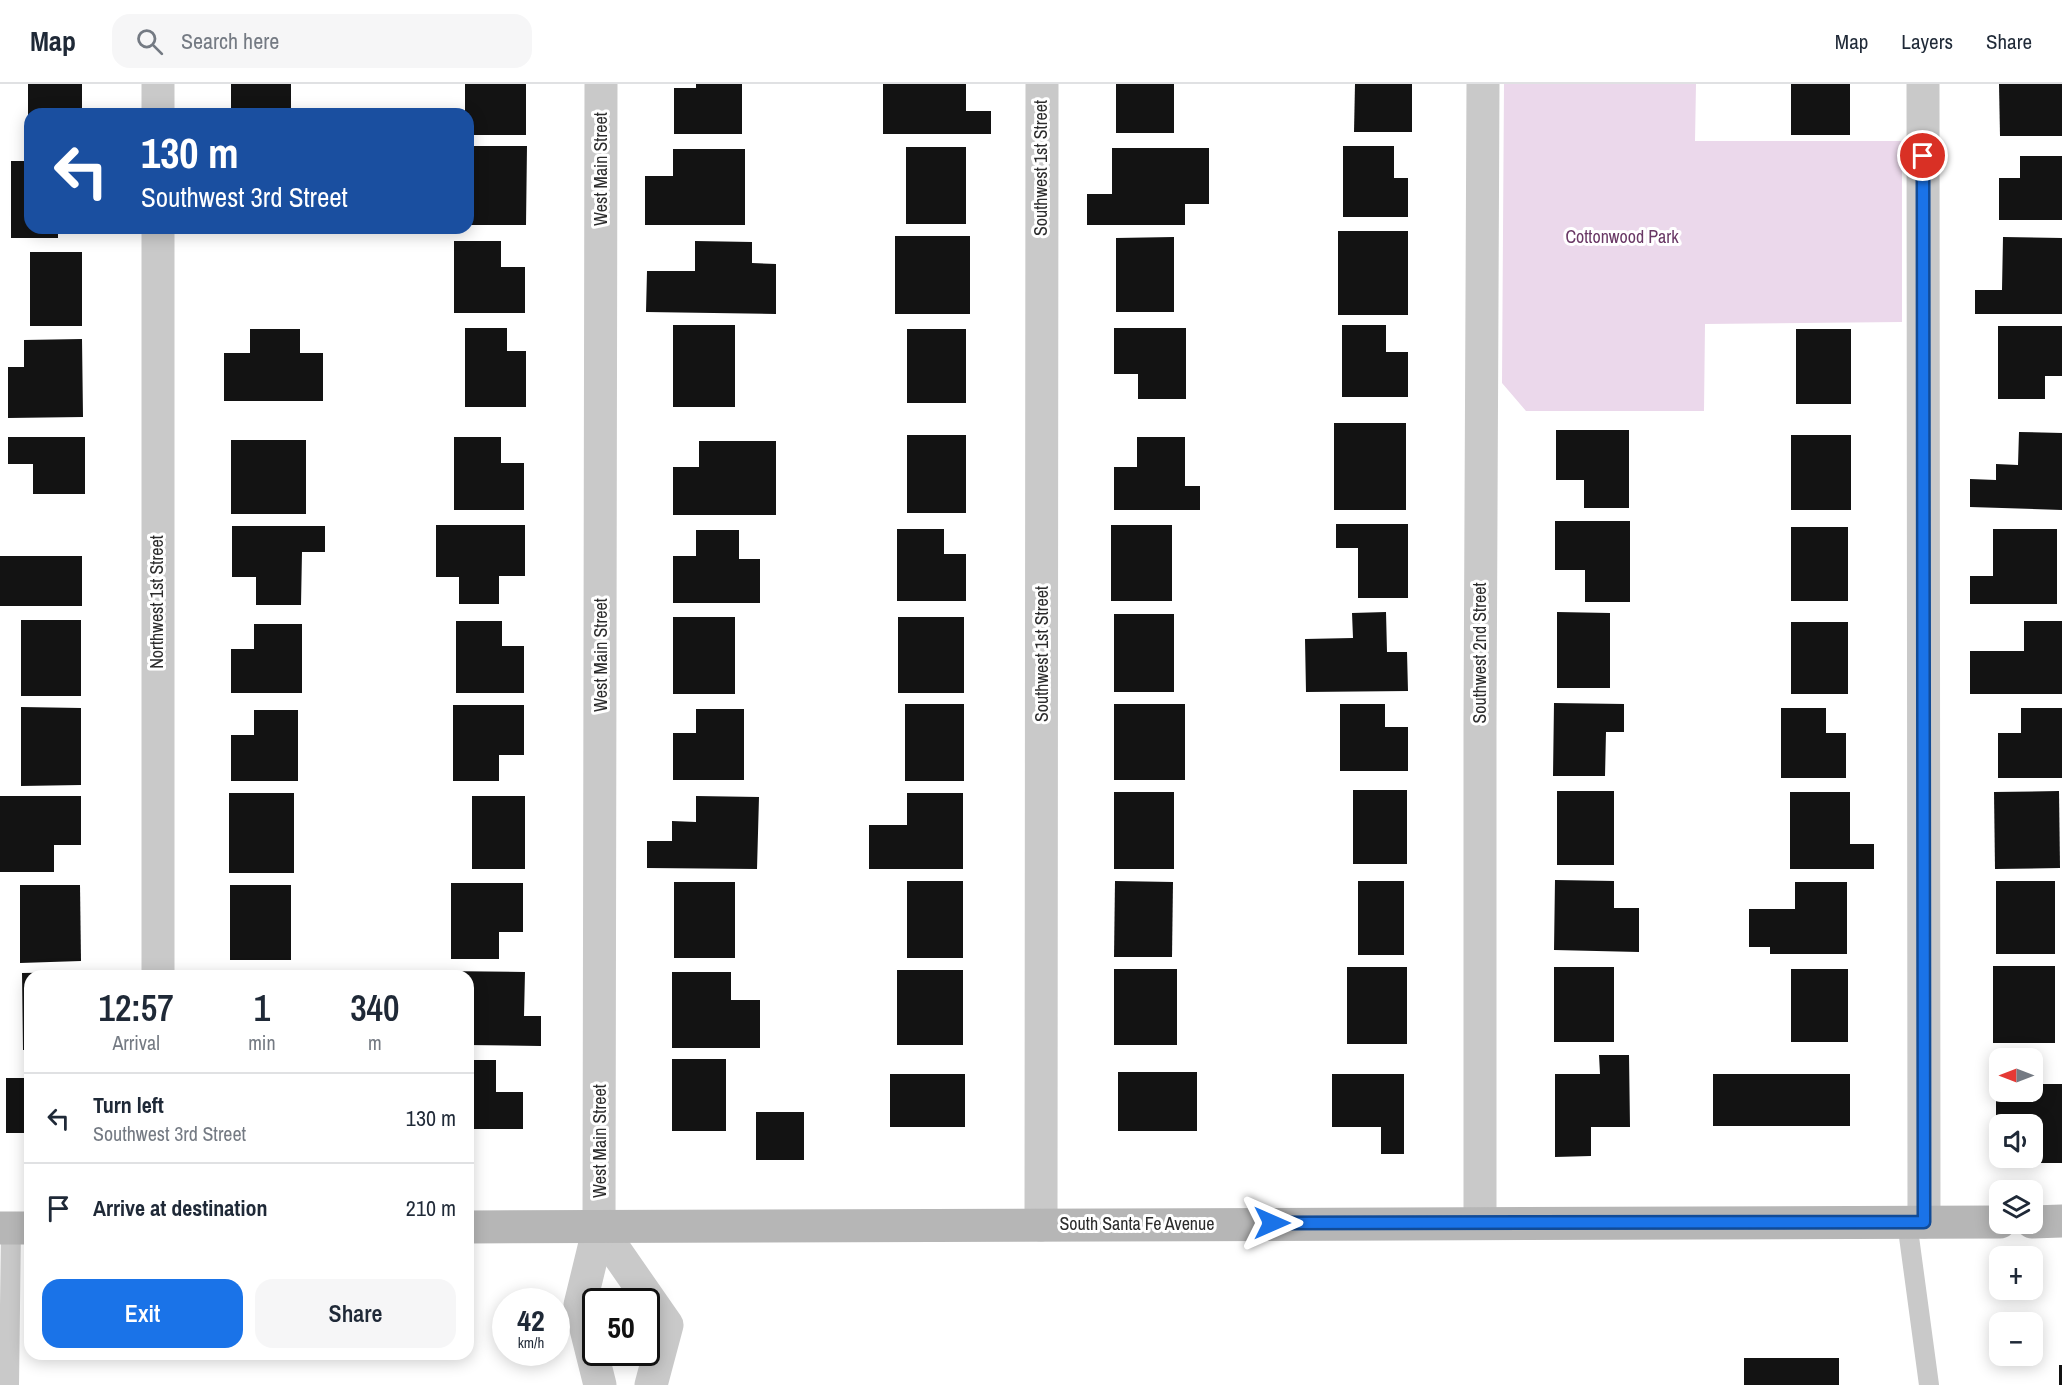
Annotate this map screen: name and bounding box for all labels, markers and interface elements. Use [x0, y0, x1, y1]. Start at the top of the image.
search box [112, 14, 532, 68]
text: Map [30, 22, 76, 60]
icon: search [133, 25, 166, 58]
text: Search here [181, 26, 279, 56]
text: Map [1835, 27, 1868, 56]
text: Layers [1901, 27, 1953, 56]
text: Share [1986, 27, 2032, 56]
street label: Southwest 1st Street [1028, 100, 1053, 236]
street label: West Main Street [588, 112, 613, 226]
text: 130 m [141, 125, 239, 181]
pin [1897, 130, 1948, 181]
icon: left [42, 132, 120, 210]
icon: arrive [1906, 139, 1939, 172]
text: Southwest 3rd Street [141, 179, 348, 215]
park label: Cottonwood Park [1565, 224, 1679, 249]
street label: Northwest 1st Street [144, 535, 169, 669]
street label: Southwest 2nd Street [1467, 582, 1492, 724]
street label: Southwest 1st Street [1029, 586, 1054, 722]
street label: West Main Street [588, 598, 613, 712]
text: 12:57 [99, 984, 174, 1032]
text: 1 [254, 984, 270, 1032]
text: 340 [350, 984, 399, 1032]
text: Arrival [112, 1029, 160, 1056]
text: min [248, 1029, 276, 1056]
text: m [368, 1029, 382, 1056]
north arrow [1989, 1048, 2043, 1102]
map controls [1989, 1048, 2043, 1366]
street label: West Main Street [587, 1084, 612, 1198]
text: Turn left [93, 1090, 164, 1120]
icon: left [42, 1102, 75, 1135]
text: 130 m [406, 1103, 456, 1133]
button: sound [1989, 1114, 2043, 1168]
text: Southwest 3rd Street [93, 1120, 246, 1147]
button: layers [1989, 1180, 2043, 1234]
position arrow [1240, 1191, 1304, 1255]
icon: arrive [42, 1192, 75, 1225]
text: Arrive at destination [93, 1193, 267, 1223]
text: 210 m [406, 1193, 456, 1223]
street label: South Santa Fe Avenue [1060, 1211, 1214, 1236]
button: + [1989, 1246, 2043, 1300]
button: Exit [42, 1279, 243, 1348]
button: Share [255, 1279, 456, 1348]
speed limit sign: 50 [582, 1288, 660, 1366]
text: 42 [517, 1300, 545, 1340]
button: − [1989, 1312, 2043, 1366]
text: km/h [518, 1332, 544, 1353]

